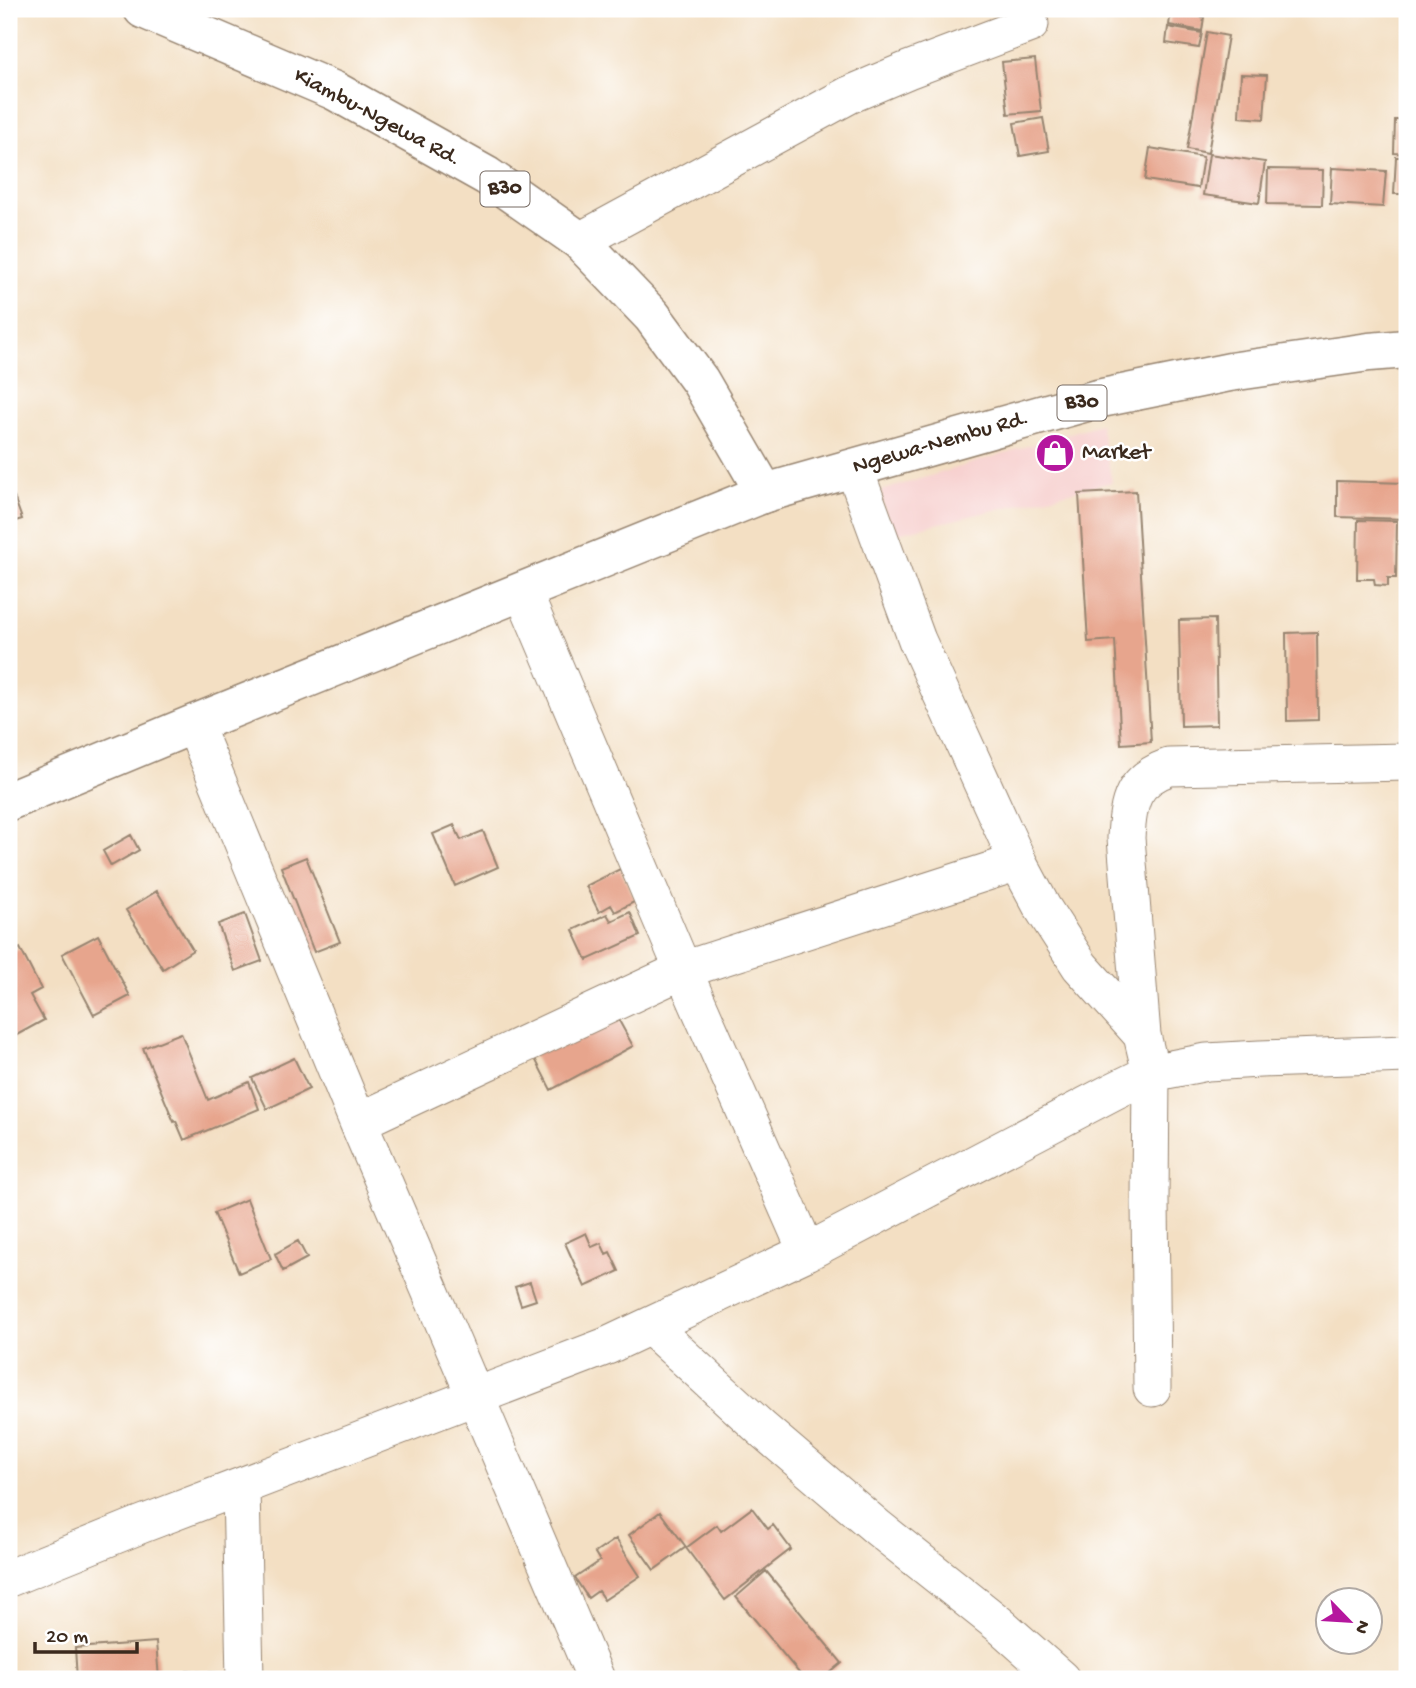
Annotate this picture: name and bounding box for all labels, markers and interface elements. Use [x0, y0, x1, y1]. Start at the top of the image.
street label: Kiambu-Ngewa Rd. [289, 62, 465, 174]
road number: B30 [480, 172, 530, 206]
road number: B30 [1058, 386, 1106, 420]
street label: Ngewa-Nembu Rd. [850, 405, 1032, 481]
shop icon: Market [1034, 432, 1076, 474]
place label: Market [1082, 440, 1152, 467]
north arrow [1314, 1586, 1384, 1656]
scale bar [35, 1611, 136, 1655]
text: N [1348, 1616, 1374, 1637]
text: 20 m [46, 1626, 88, 1651]

